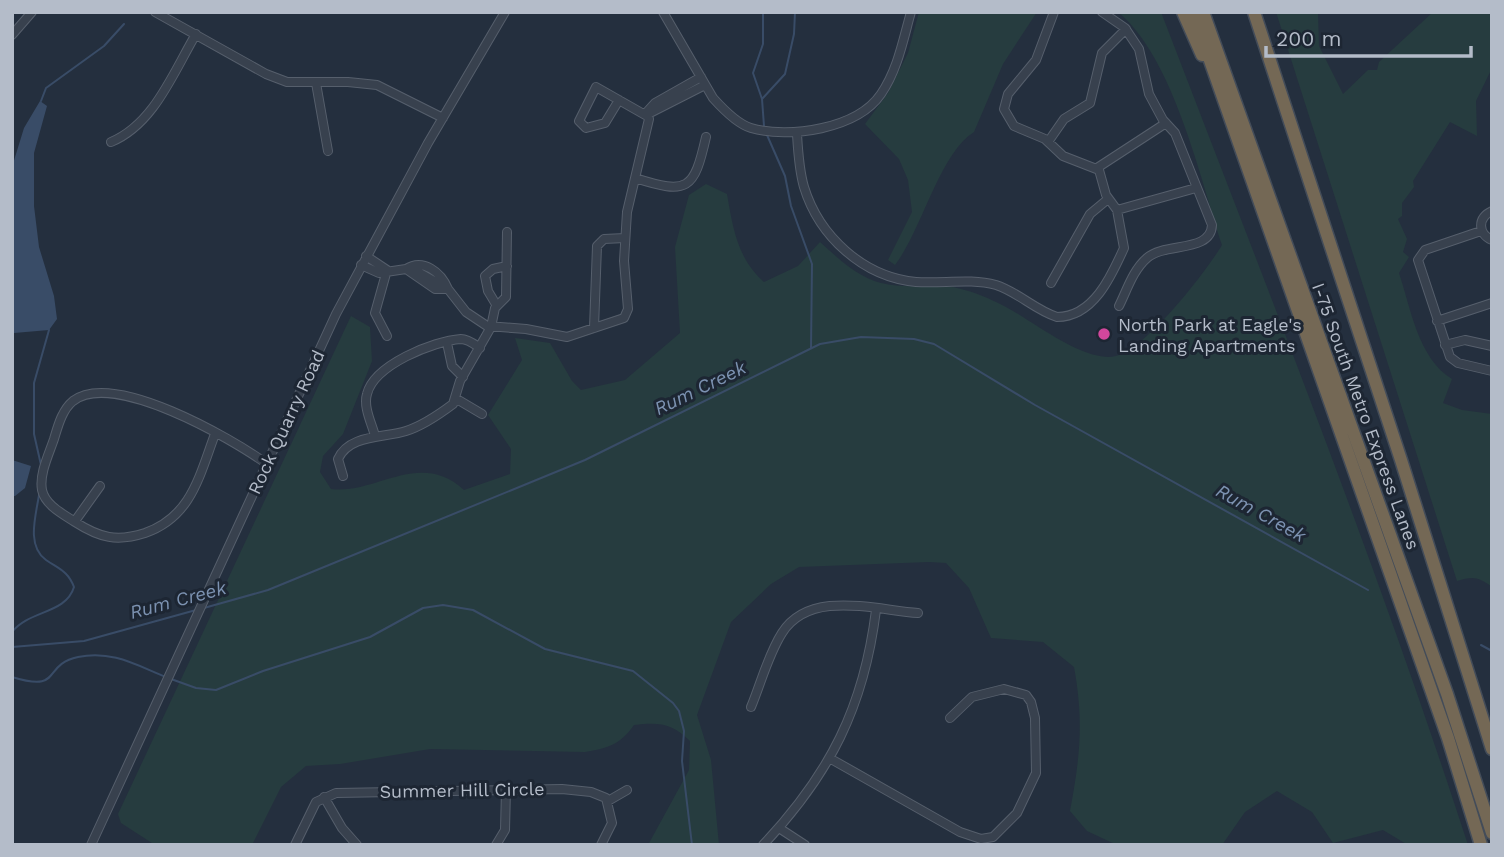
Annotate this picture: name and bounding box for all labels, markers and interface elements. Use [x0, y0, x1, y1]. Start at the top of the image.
scale bar [1266, 14, 1471, 58]
text: 200 m [1276, 26, 1342, 51]
street label: I-75 South Metro Express Lanes [1308, 280, 1424, 552]
place label: North Park at Eagle's Landing Apartments [1118, 314, 1302, 356]
marker: North Park at Eagle's Landing Apartments [1096, 326, 1112, 342]
street label: Rock Quarry Road [243, 346, 329, 498]
water label: Rum Creek [650, 356, 750, 420]
water label: Rum Creek [1212, 479, 1311, 547]
water label: Rum Creek [127, 576, 230, 624]
street label: Summer Hill Circle [379, 778, 545, 802]

